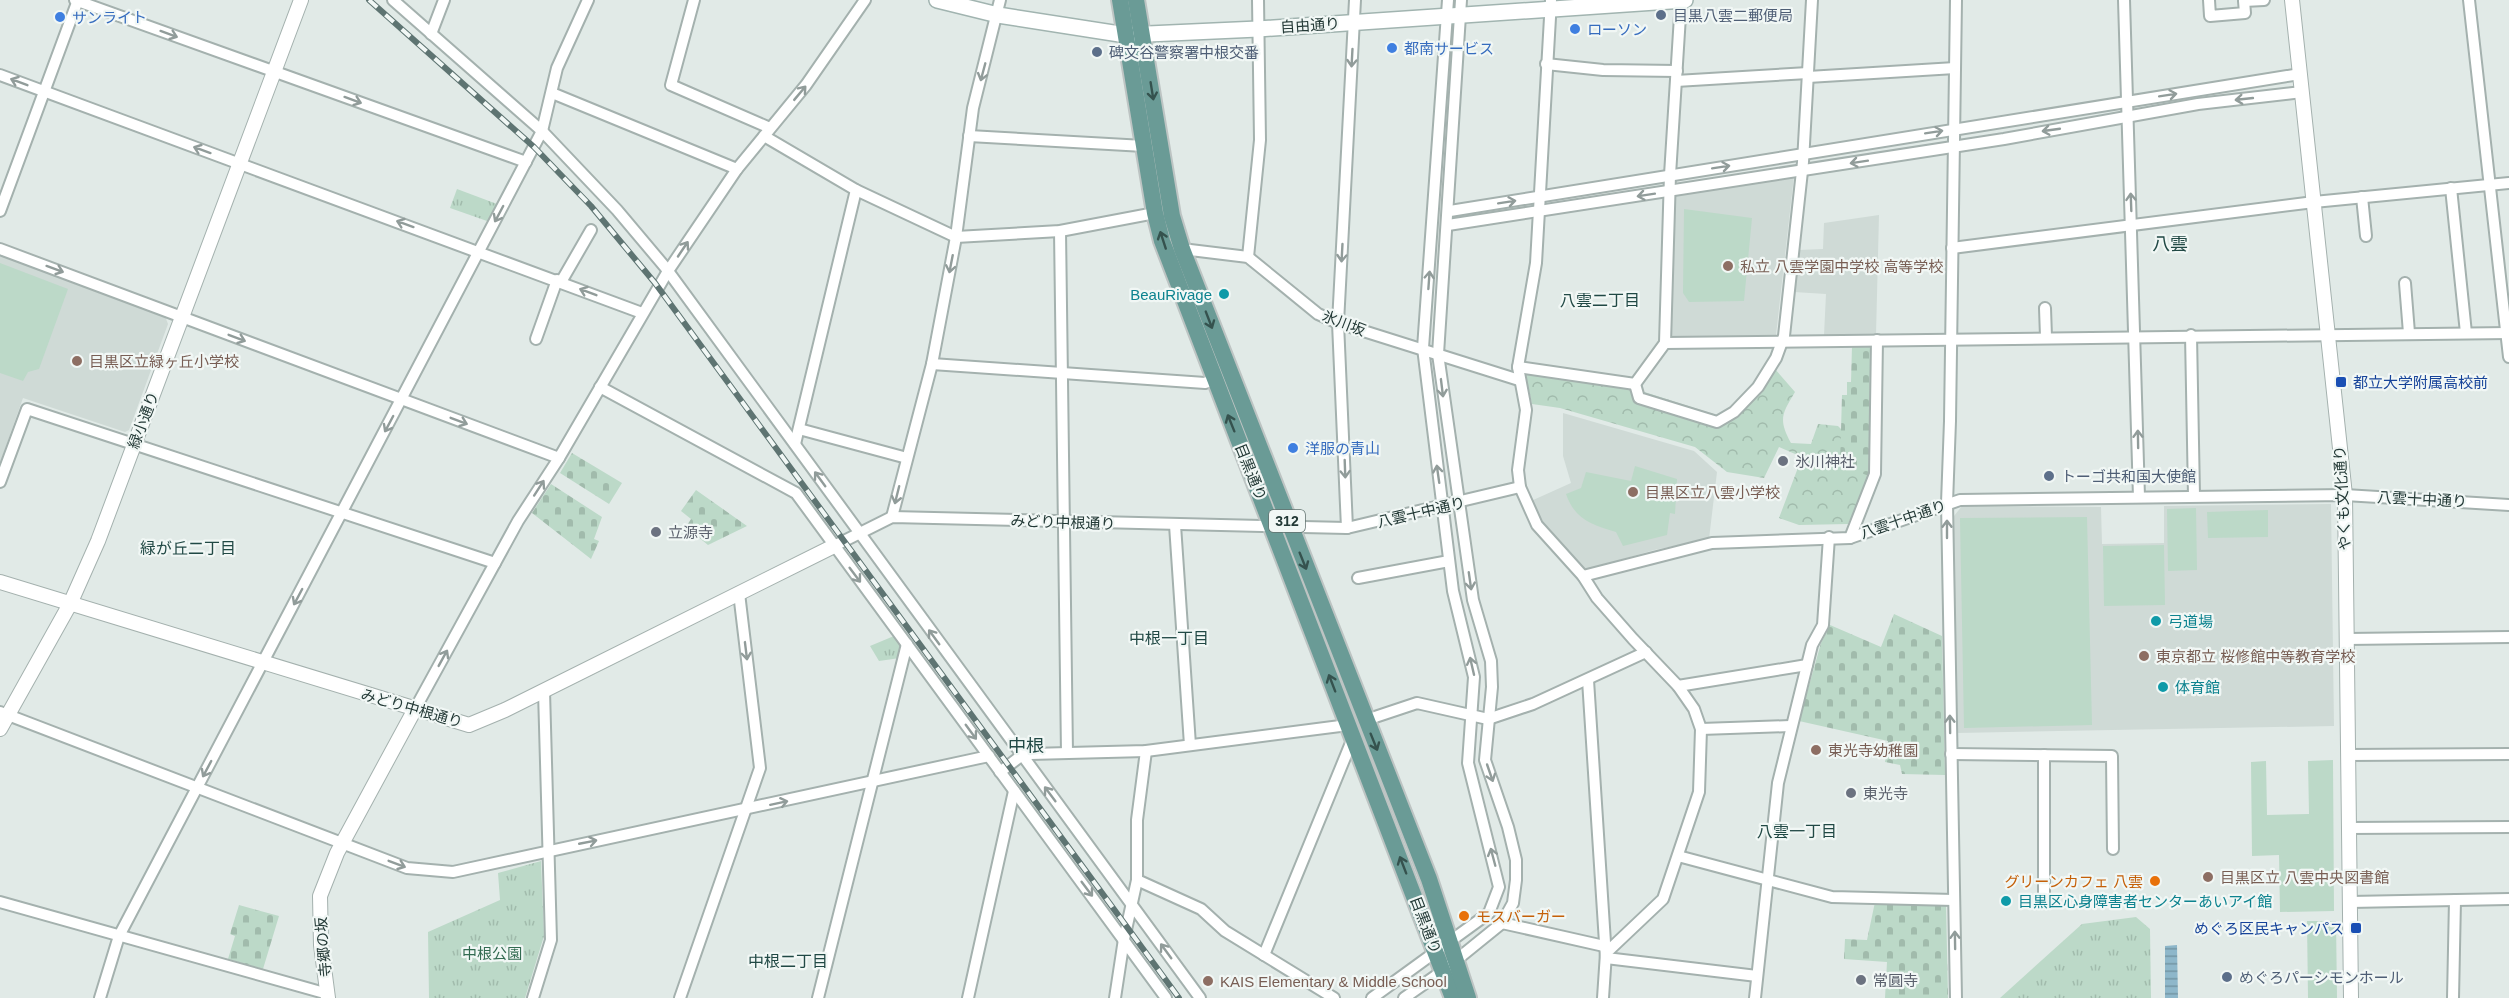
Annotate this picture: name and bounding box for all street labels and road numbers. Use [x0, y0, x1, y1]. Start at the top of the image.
street label: 自由通り [1279, 14, 1341, 36]
street label: 氷川坂 [1320, 307, 1368, 339]
street label: 緑小通り [124, 389, 162, 451]
street label: 目黒通り [1232, 441, 1270, 503]
street label: やくも文化通り [2331, 445, 2353, 551]
street label: 八雲十中通り [2377, 488, 2467, 510]
street label: 八雲十中通り [1375, 494, 1467, 530]
street label: 八雲十中通り [1858, 496, 1948, 542]
road number: 312 [1269, 510, 1305, 532]
street label: みどり中根通り [1010, 512, 1116, 532]
street label: みどり中根通り [359, 685, 465, 731]
street label: 目黒通り [1407, 894, 1445, 956]
street label: 寺郷の坂 [312, 916, 334, 978]

